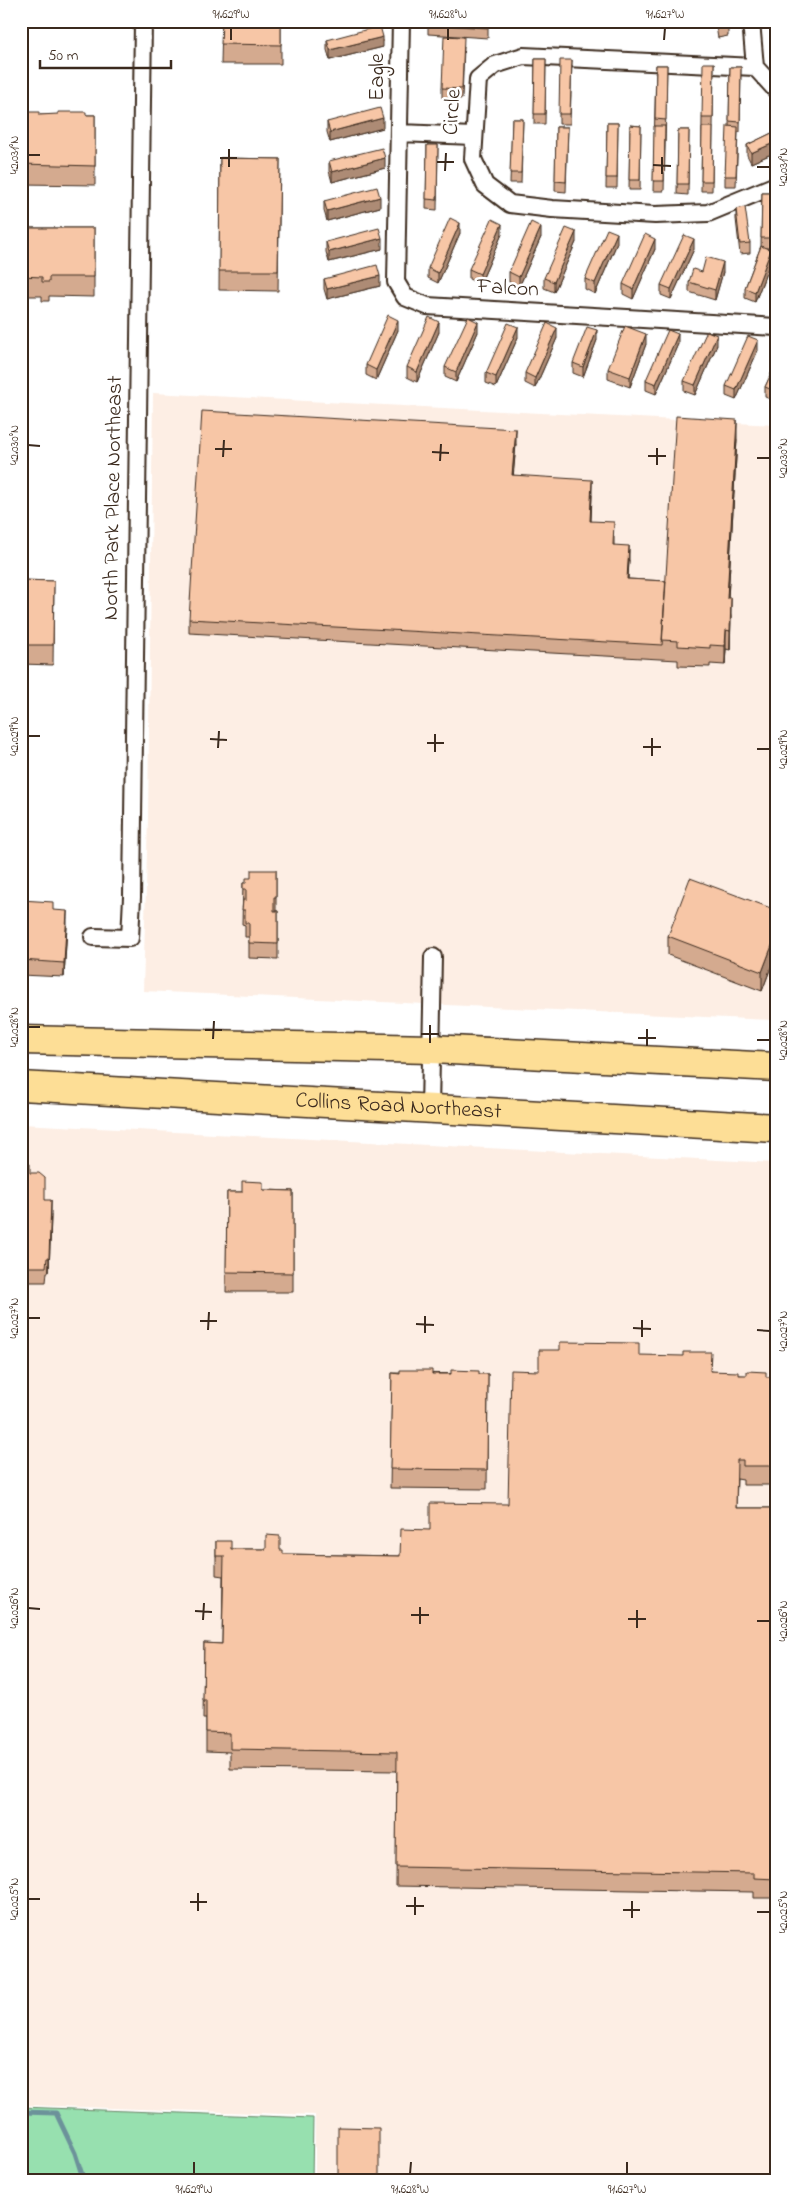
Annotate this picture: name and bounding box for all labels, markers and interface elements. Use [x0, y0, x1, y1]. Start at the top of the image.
text: 91.629°W [212, 6, 250, 24]
text: 91.628°W [429, 6, 467, 24]
text: 91.627°W [646, 6, 684, 24]
scale bar [40, 38, 171, 70]
text: 50 m [48, 45, 79, 67]
street label: Eagle [362, 53, 395, 101]
street label: Circle [435, 88, 471, 136]
text: 42.031°N [6, 136, 24, 174]
text: 42.031°N [775, 148, 793, 186]
street label: Falcon [475, 271, 540, 307]
street label: North Park Place Northeast [96, 375, 132, 621]
text: 42.030°N [6, 425, 24, 465]
text: 42.030°N [775, 438, 793, 478]
text: 42.029°N [6, 716, 24, 756]
text: 42.029°N [775, 729, 793, 769]
text: 42.028°N [6, 1007, 24, 1047]
text: 42.028°N [775, 1020, 793, 1060]
street label: Collins Road Northeast [294, 1085, 503, 1129]
text: 42.027°N [6, 1298, 24, 1338]
text: 42.027°N [775, 1311, 793, 1351]
text: 42.026°N [6, 1587, 24, 1629]
text: 42.026°N [775, 1600, 793, 1642]
text: 42.025°N [6, 1878, 24, 1920]
text: 42.025°N [775, 1891, 793, 1933]
text: 91.629°W [175, 2181, 213, 2199]
text: 91.628°W [391, 2181, 429, 2199]
text: 91.627°W [608, 2181, 646, 2199]

